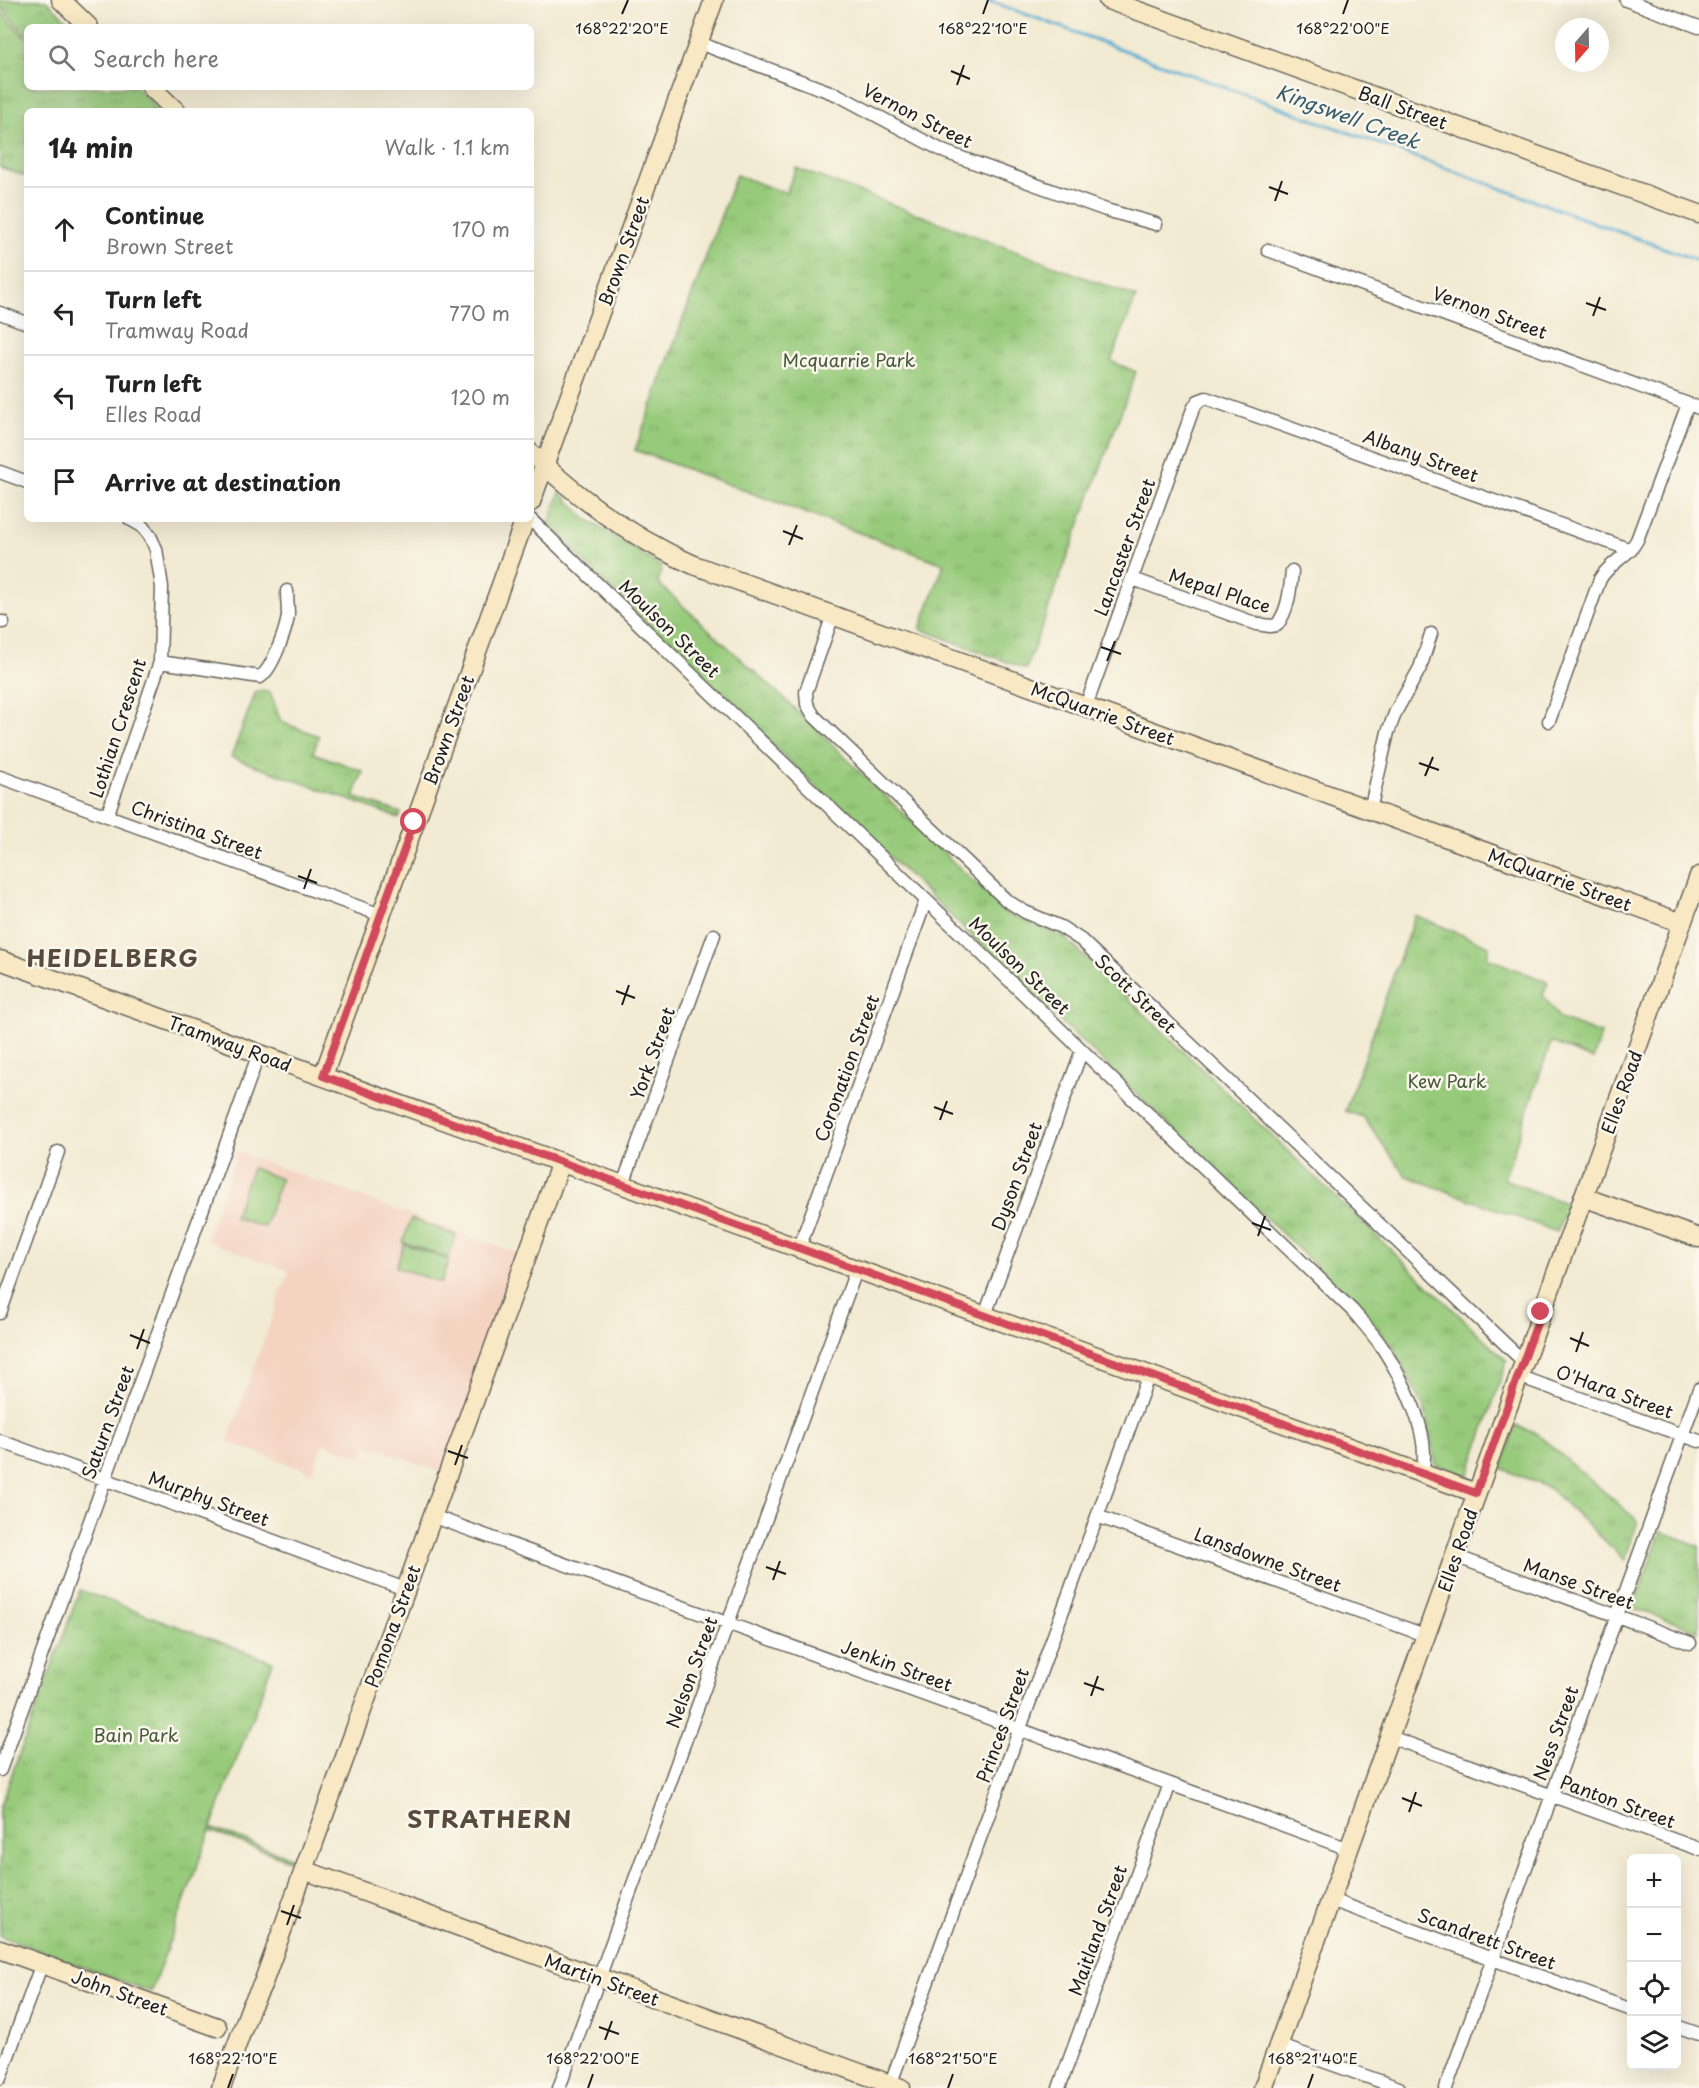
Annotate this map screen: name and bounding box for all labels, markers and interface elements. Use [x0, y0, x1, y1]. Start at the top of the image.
text: 168°22'20"E [575, 16, 669, 39]
text: 168°22'10"E [938, 16, 1028, 39]
text: 168°22'00"E [1296, 16, 1390, 39]
north arrow [1555, 18, 1609, 72]
search box [24, 24, 534, 90]
icon: search [45, 41, 78, 74]
text: Search here [93, 41, 219, 74]
street label: Vernon Street [858, 76, 978, 154]
water label: Kingswell Creek [1272, 76, 1425, 156]
street label: Ball Street [1355, 78, 1451, 136]
text: 14 min [48, 128, 134, 167]
text: Walk · 1.1 km [385, 132, 510, 162]
street label: Brown Street [591, 192, 655, 310]
text: Continue [105, 198, 204, 231]
icon: ahead [48, 213, 81, 246]
text: 170 m [452, 214, 510, 244]
text: Brown Street [105, 231, 233, 261]
street label: Vernon Street [1429, 279, 1551, 345]
text: Turn left [105, 282, 202, 315]
icon: left [48, 297, 81, 330]
text: 770 m [449, 298, 510, 328]
text: Tramway Road [105, 315, 249, 345]
park label: Mcquarrie Park [782, 346, 916, 373]
text: Turn left [105, 366, 202, 399]
icon: left [48, 381, 81, 414]
text: 120 m [451, 382, 510, 412]
text: Elles Road [105, 399, 202, 429]
street label: Albany Street [1360, 422, 1482, 488]
icon: arrive [48, 465, 81, 498]
text: Arrive at destination [105, 465, 341, 498]
street label: Lancaster Street [1087, 474, 1161, 620]
street label: Mepal Place [1166, 561, 1274, 619]
street label: Moulson Street [613, 573, 727, 683]
street label: Lothian Crescent [82, 655, 152, 801]
street label: Brown Street [416, 671, 480, 789]
street label: McQuarrie Street [1027, 674, 1179, 752]
street label: Christina Street [128, 793, 266, 865]
route start [400, 808, 426, 834]
street label: McQuarrie Street [1484, 840, 1636, 918]
street label: Moulson Street [963, 910, 1077, 1020]
district label: HEIDELBERG [26, 939, 200, 975]
street label: Scott Street [1089, 947, 1183, 1039]
street label: Coronation Street [807, 991, 885, 1145]
street label: York Street [623, 1003, 681, 1103]
street label: Tramway Road [164, 1008, 296, 1078]
street label: Elles Road [1593, 1046, 1649, 1138]
park label: Kew Park [1407, 1067, 1487, 1094]
street label: Dyson Street [984, 1118, 1048, 1234]
route end [1527, 1298, 1553, 1324]
street label: O'Hara Street [1553, 1357, 1677, 1425]
street label: Saturn Street [74, 1361, 140, 1483]
street label: Murphy Street [145, 1464, 273, 1532]
street label: Elles Road [1430, 1504, 1484, 1596]
street label: Lansdowne Street [1191, 1520, 1345, 1598]
street label: Manse Street [1520, 1551, 1638, 1615]
street label: Pomona Street [357, 1561, 427, 1691]
street label: Nelson Street [658, 1613, 724, 1731]
street label: Jenkin Street [838, 1632, 956, 1698]
street label: Princes Street [969, 1664, 1035, 1786]
street label: Ness Street [1525, 1682, 1585, 1784]
park label: Bain Park [93, 1721, 179, 1748]
street label: Panton Street [1557, 1768, 1679, 1834]
district label: STRATHERN [407, 1800, 573, 1836]
map controls [1627, 1854, 1681, 2070]
button: + [1627, 1854, 1681, 1908]
street label: Maitland Street [1061, 1861, 1133, 1999]
street label: Scandrett Street [1414, 1900, 1560, 1976]
button: − [1627, 1908, 1681, 1962]
street label: Martin Street [541, 1946, 663, 2012]
street label: John Street [68, 1962, 172, 2022]
button: locate [1627, 1962, 1681, 2016]
button: layers [1627, 2016, 1681, 2070]
text: 168°22'10"E [188, 2046, 278, 2069]
text: 168°22'00"E [546, 2046, 640, 2069]
text: 168°21'50"E [908, 2046, 998, 2069]
text: 168°21'40"E [1268, 2046, 1358, 2069]

